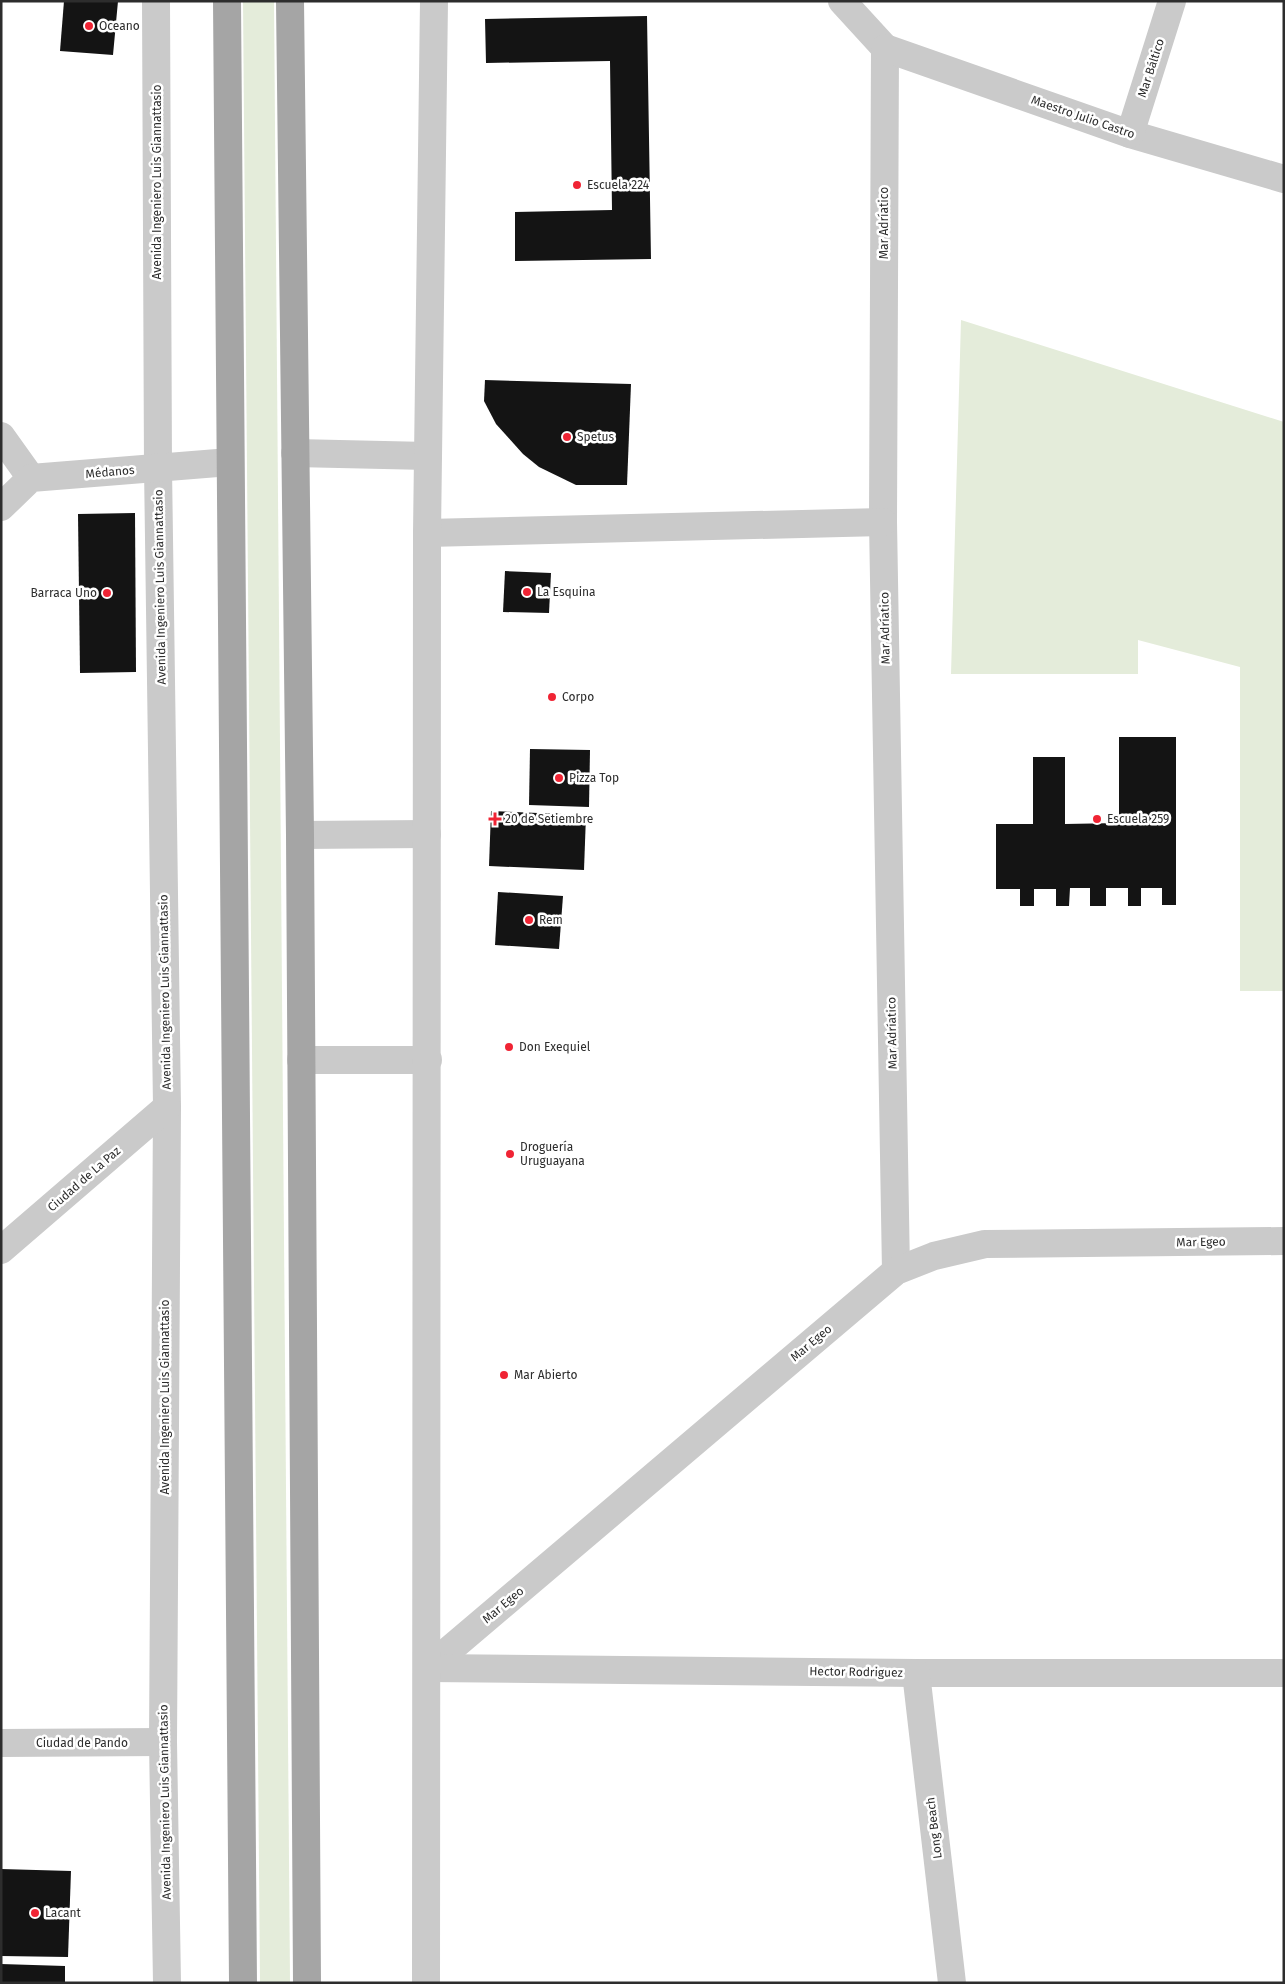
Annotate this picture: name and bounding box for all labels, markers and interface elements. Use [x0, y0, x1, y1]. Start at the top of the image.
place label: Oceano [99, 19, 140, 33]
marker: Oceano [83, 20, 95, 32]
street label: Mar Báltico [1135, 37, 1167, 99]
street label: Avenida Ingeniero Luis Giannattasio [150, 84, 164, 280]
street label: Maestro Julio Castro [1029, 93, 1137, 141]
place label: Escuela 224 [587, 178, 650, 192]
marker: Escuela 224 [571, 179, 583, 191]
street label: Mar Adríatico [877, 187, 891, 259]
place label: Spetus [577, 430, 615, 444]
marker: Spetus [561, 431, 573, 443]
street label: Médanos [85, 463, 136, 481]
street label: Avenida Ingeniero Luis Giannattasio [151, 489, 169, 685]
place label: La Esquina [537, 585, 596, 599]
place label: Barraca Uno [30, 586, 97, 600]
marker: La Esquina [521, 586, 533, 598]
marker: Barraca Uno [101, 587, 113, 599]
street label: Mar Adríatico [877, 592, 893, 664]
place label: Corpo [562, 690, 594, 704]
marker: Corpo [546, 691, 558, 703]
place label: Pizza Top [569, 771, 619, 785]
marker: Pizza Top [553, 772, 565, 784]
place label: 20 de Setiembre [505, 812, 593, 826]
place label: Escuela 259 [1107, 812, 1169, 826]
marker: 20 de Setiembre [489, 813, 501, 825]
marker: Escuela 259 [1091, 813, 1103, 825]
street label: Avenida Ingeniero Luis Giannattasio [156, 894, 174, 1090]
place label: Rem [539, 913, 563, 927]
marker: Rem [523, 914, 535, 926]
street label: Mar Adríatico [884, 997, 900, 1069]
place label: Don Exequiel [519, 1040, 591, 1054]
marker: Don Exequiel [503, 1041, 515, 1053]
place label: Droguería Uruguayana [520, 1140, 585, 1168]
street label: Ciudad de La Paz [45, 1144, 123, 1214]
marker: Droguería Uruguayana [504, 1148, 516, 1160]
street label: Mar Egeo [1176, 1235, 1226, 1249]
street label: Avenida Ingeniero Luis Giannattasio [158, 1299, 172, 1495]
street label: Mar Egeo [788, 1322, 834, 1364]
place label: Mar Abierto [514, 1368, 577, 1382]
marker: Mar Abierto [498, 1369, 510, 1381]
street label: Mar Egeo [480, 1584, 526, 1626]
street label: Hector Rodriguez [809, 1664, 903, 1680]
street label: Avenida Ingeniero Luis Giannattasio [156, 1704, 174, 1900]
street label: Ciudad de Pando [36, 1736, 128, 1750]
street label: Long Beach [923, 1796, 945, 1860]
place label: Lacant [45, 1906, 82, 1920]
marker: Lacant [29, 1907, 41, 1919]

